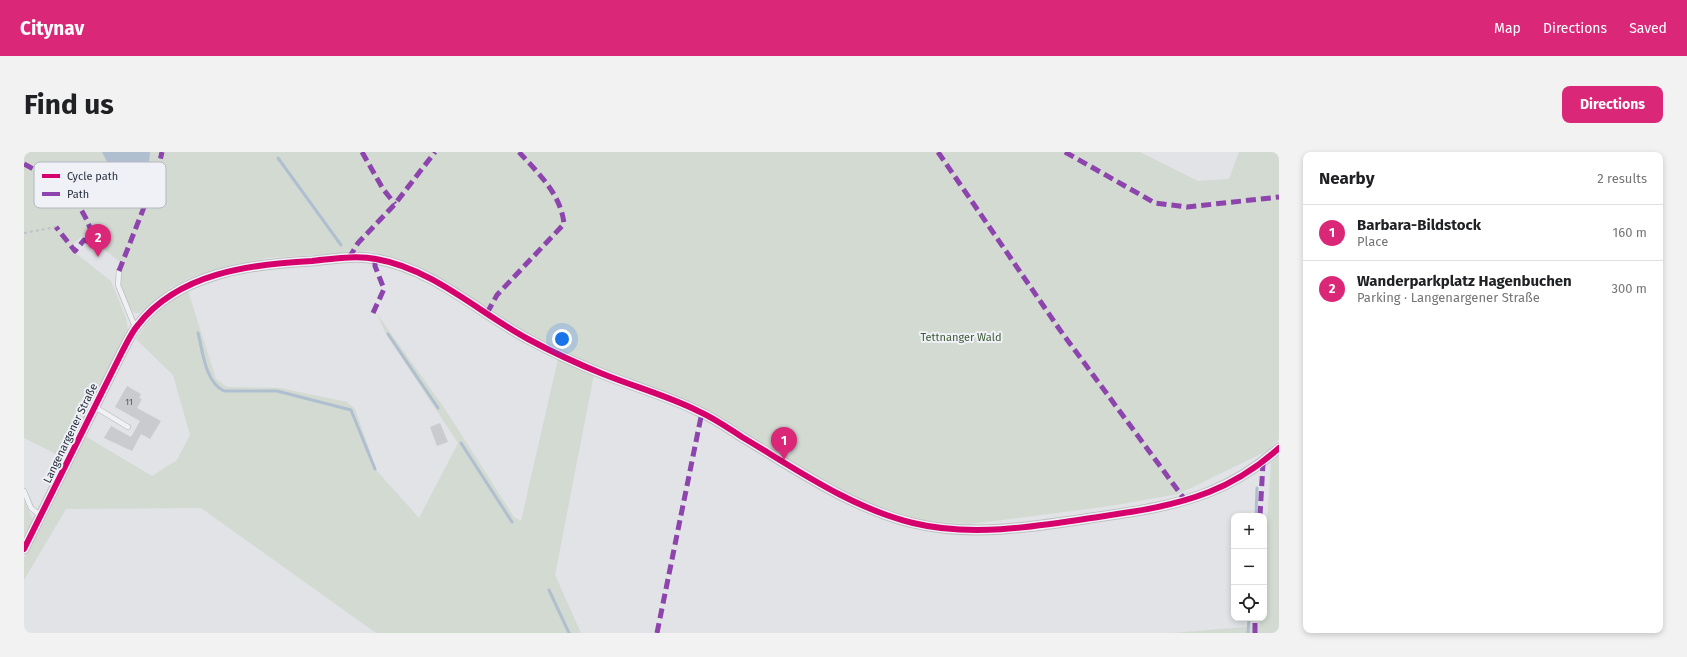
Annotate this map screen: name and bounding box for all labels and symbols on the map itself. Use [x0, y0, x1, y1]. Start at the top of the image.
legend [34, 162, 166, 208]
text: Cycle path [67, 170, 118, 183]
text: Path [67, 188, 89, 201]
pin: 2 [85, 224, 111, 257]
your location [552, 329, 572, 349]
park label: Tettnanger Wald [921, 331, 1001, 344]
street label: Langenargener Straße [41, 381, 100, 485]
house number: 11 [125, 397, 133, 407]
pin: 1 [771, 427, 797, 460]

